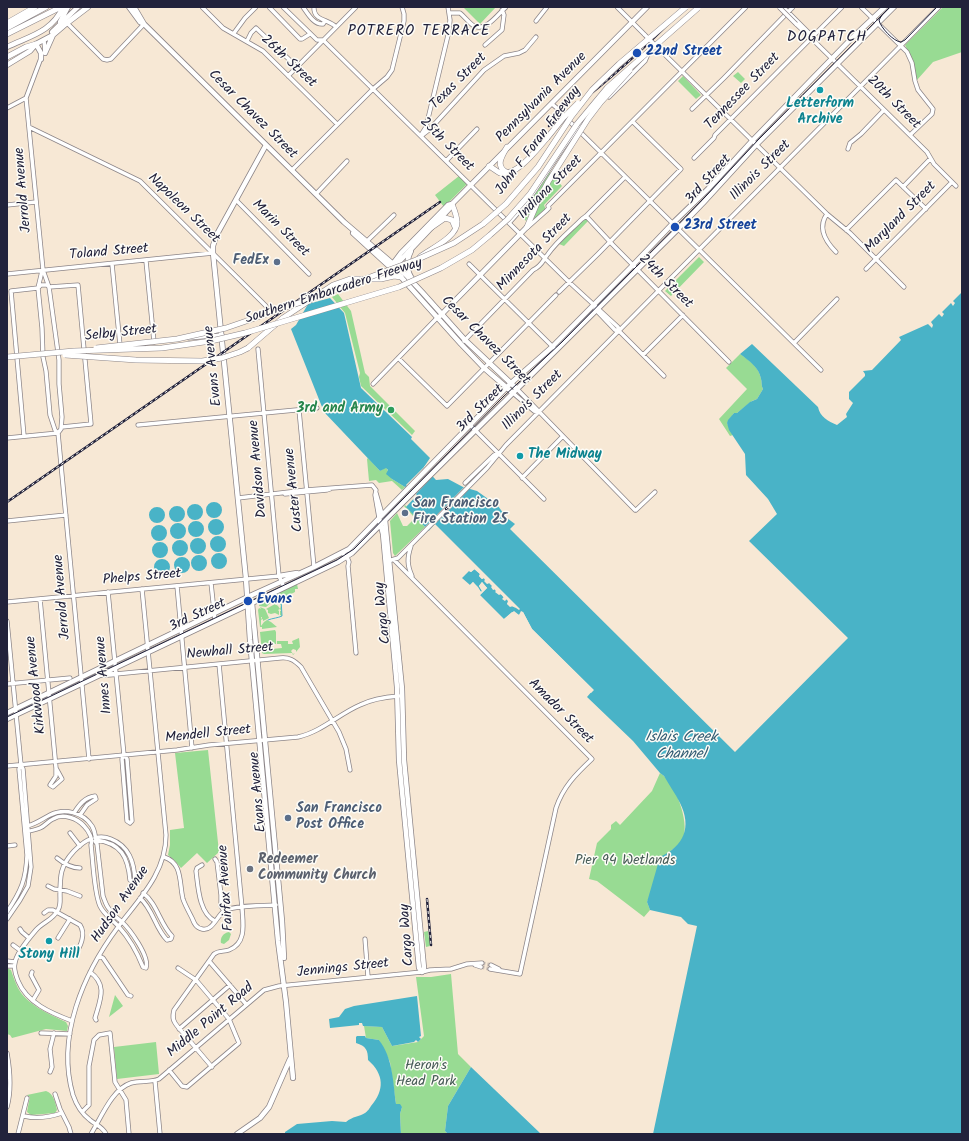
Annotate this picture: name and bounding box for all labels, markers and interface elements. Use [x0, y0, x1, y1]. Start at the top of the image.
district label: POTRERO TERRACE [347, 23, 491, 41]
district label: DOGPATCH [787, 29, 867, 47]
street label: 26th Street [257, 32, 319, 92]
place label: 22nd Street [646, 45, 722, 61]
marker: 22nd Street [631, 47, 643, 59]
street label: Pennsylvania Avenue [493, 49, 591, 147]
street label: Texas Street [427, 50, 491, 114]
street label: Tennessee Street [702, 50, 784, 134]
street label: Cesar Chavez Street [204, 67, 300, 163]
street label: 20th Street [863, 73, 923, 133]
street label: John F Foran Freeway [493, 83, 585, 199]
marker: Letterform Archive [815, 85, 825, 95]
place label: Letterform Archive [786, 97, 854, 130]
street label: 25th Street [415, 114, 477, 176]
street label: Illinois Street [727, 137, 795, 205]
street label: Jerrold Avenue [12, 147, 36, 233]
street label: Indiana Street [515, 152, 587, 224]
street label: 3rd Street [682, 152, 736, 208]
street label: Napoleon Street [143, 170, 223, 248]
street label: Maryland Street [862, 179, 940, 257]
street label: Marin Street [248, 197, 312, 261]
street label: Minnesota Street [494, 211, 576, 295]
place label: 23rd Street [684, 219, 757, 235]
marker: 23rd Street [669, 221, 681, 233]
street label: Toland Street [69, 241, 149, 265]
street label: 24th Street [634, 251, 696, 313]
place label: FedEx [233, 254, 269, 270]
street label: Southern Embarcadero Freeway [243, 255, 425, 329]
marker: FedEx [272, 257, 282, 267]
street label: Cesar Chavez Street [437, 293, 533, 389]
street label: Selby Street [84, 322, 158, 346]
street label: Evans Avenue [201, 325, 227, 407]
street label: Illinois Street [499, 367, 567, 435]
street label: 3rd Street [454, 382, 508, 436]
place label: 3rd and Army [297, 402, 383, 418]
marker: 3rd and Army [386, 405, 396, 415]
street label: Davidson Avenue [246, 419, 272, 519]
street label: Custer Avenue [282, 447, 308, 533]
place label: The Midway [528, 448, 602, 464]
marker: The Midway [515, 451, 525, 461]
place label: San Francisco Fire Station 25 [413, 497, 507, 530]
marker: San Francisco Fire Station 25 [400, 508, 410, 518]
street label: Jerrold Avenue [51, 554, 75, 640]
street label: Phelps Street [102, 566, 182, 590]
street label: Cargo Way [372, 581, 396, 645]
place label: Evans [257, 593, 292, 609]
marker: Evans [242, 595, 254, 607]
street label: 3rd Street [167, 596, 229, 636]
street label: Kirkwood Avenue [23, 635, 51, 735]
street label: Innes Avenue [93, 635, 117, 715]
street label: Newhall Street [186, 640, 274, 664]
street label: Amador Street [524, 676, 596, 748]
street label: Mendell Street [164, 722, 252, 748]
water label: Islais Creek Channel [645, 729, 717, 764]
street label: Evans Avenue [247, 751, 271, 833]
place label: San Francisco Post Office [296, 802, 382, 834]
marker: San Francisco Post Office [283, 813, 293, 823]
street label: Fairfax Avenue [216, 844, 238, 932]
place label: Redeemer Community Church [258, 853, 376, 886]
park label: Pier 94 Wetlands [575, 854, 675, 870]
street label: Hudson Avenue [88, 863, 154, 947]
marker: Redeemer Community Church [245, 864, 255, 874]
street label: Cargo Way [397, 903, 419, 967]
marker: Stony Hill [44, 936, 54, 946]
place label: Stony Hill [18, 948, 80, 964]
street label: Jennings Street [296, 956, 390, 982]
street label: Middle Point Road [164, 980, 258, 1062]
park label: Heron's Head Park [396, 1059, 456, 1092]

